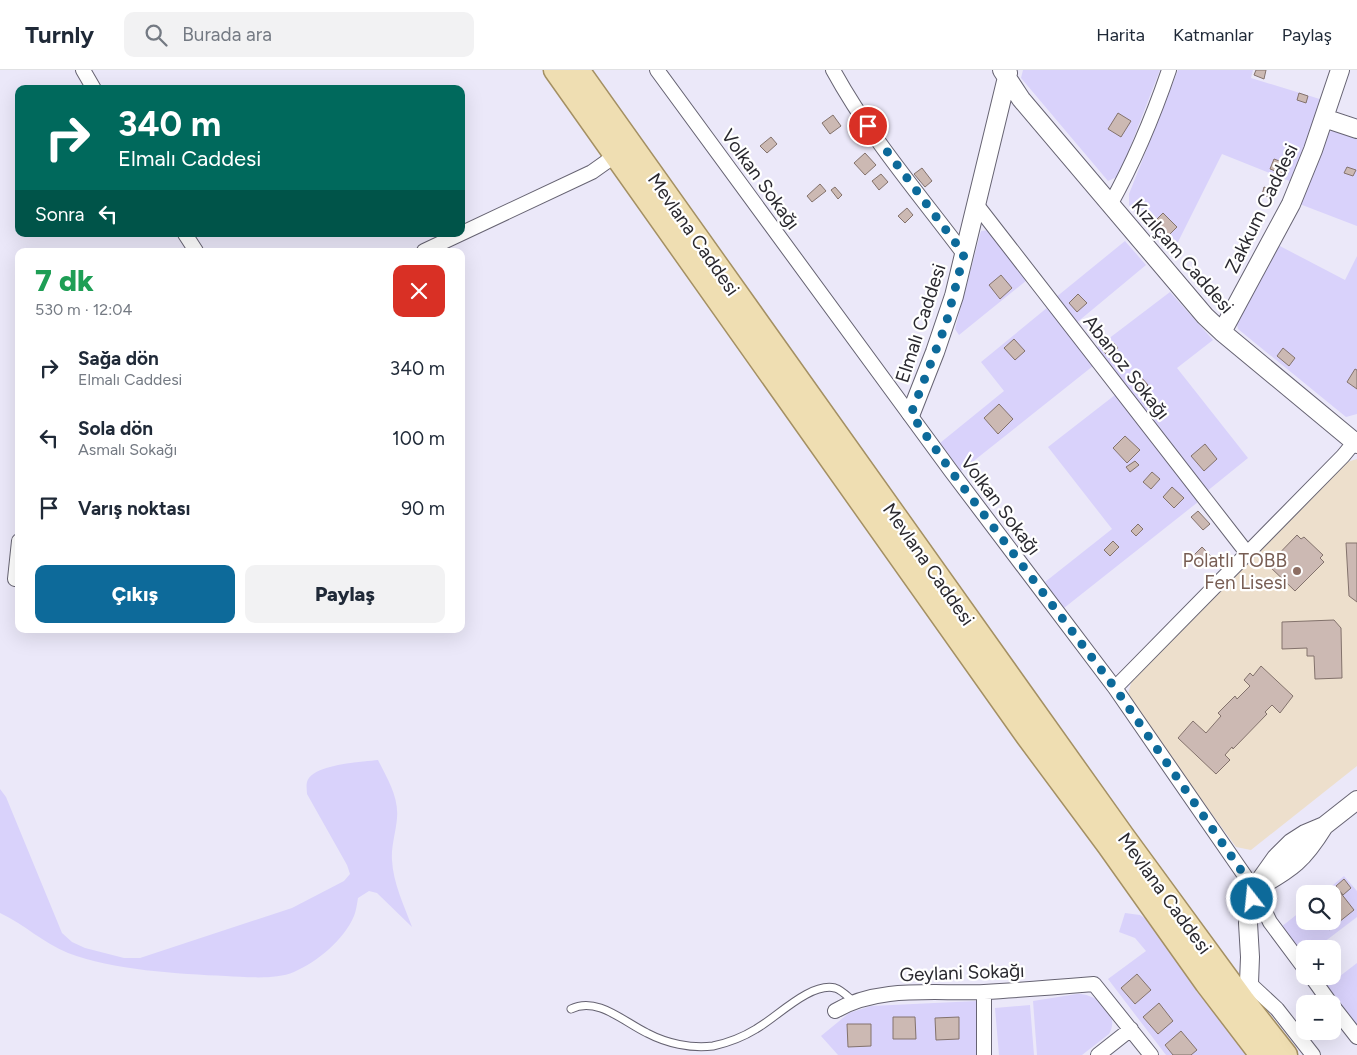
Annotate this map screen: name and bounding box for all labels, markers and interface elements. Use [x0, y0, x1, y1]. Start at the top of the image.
search box [124, 12, 474, 57]
text: Turnly [25, 20, 94, 49]
icon: search [142, 21, 170, 49]
text: Burada ara [182, 23, 272, 46]
text: Harita [1096, 24, 1145, 46]
text: Katmanlar [1173, 24, 1254, 46]
text: Paylaş [1282, 24, 1332, 46]
text: 340 m [118, 103, 221, 145]
icon: right [35, 105, 100, 170]
pin [847, 105, 889, 147]
icon: arrive [854, 112, 882, 140]
street label: Volkan Sokağı [716, 125, 805, 234]
street label: Zakkum Caddesi [1220, 140, 1303, 277]
text: Elmalı Caddesi [118, 145, 261, 172]
street label: Mevlana Caddesi [643, 169, 744, 300]
street label: Kızılçam Caddesi [1127, 194, 1239, 318]
icon: left [94, 200, 122, 228]
text: Sonra [35, 203, 84, 226]
street label: Elmalı Caddesi [890, 261, 951, 386]
text: 7 dk [35, 262, 94, 299]
button: close [393, 265, 445, 317]
text: 530 m · 12:04 [35, 300, 133, 319]
street label: Abanoz Sokağı [1079, 310, 1175, 424]
text: Sağa dön [78, 347, 159, 370]
icon: right [35, 354, 63, 382]
text: 340 m [390, 357, 445, 380]
text: Elmalı Caddesi [78, 370, 182, 389]
text: Sola dön [78, 417, 153, 440]
icon: left [35, 424, 63, 452]
text: 100 m [392, 427, 445, 450]
text: Asmalı Sokağı [78, 440, 177, 459]
street label: Volkan Sokağı [956, 451, 1045, 560]
icon: arrive [35, 494, 63, 522]
text: Varış noktası [78, 497, 190, 520]
text: 90 m [401, 497, 445, 520]
street label: Mevlana Caddesi [878, 499, 979, 630]
place label: Polatlı TOBB Fen Lisesi [1182, 549, 1287, 594]
button: Çıkış [35, 565, 235, 623]
button: Paylaş [245, 565, 445, 623]
marker: Polatlı TOBB Fen Lisesi [1291, 565, 1303, 577]
street label: Mevlana Caddesi [1113, 828, 1216, 958]
position arrow [1225, 872, 1277, 924]
map controls [1296, 885, 1341, 1040]
button: search [1296, 885, 1341, 930]
button: + [1296, 940, 1341, 985]
street label: Geylani Sokağı [899, 959, 1025, 986]
button: − [1296, 995, 1341, 1040]

